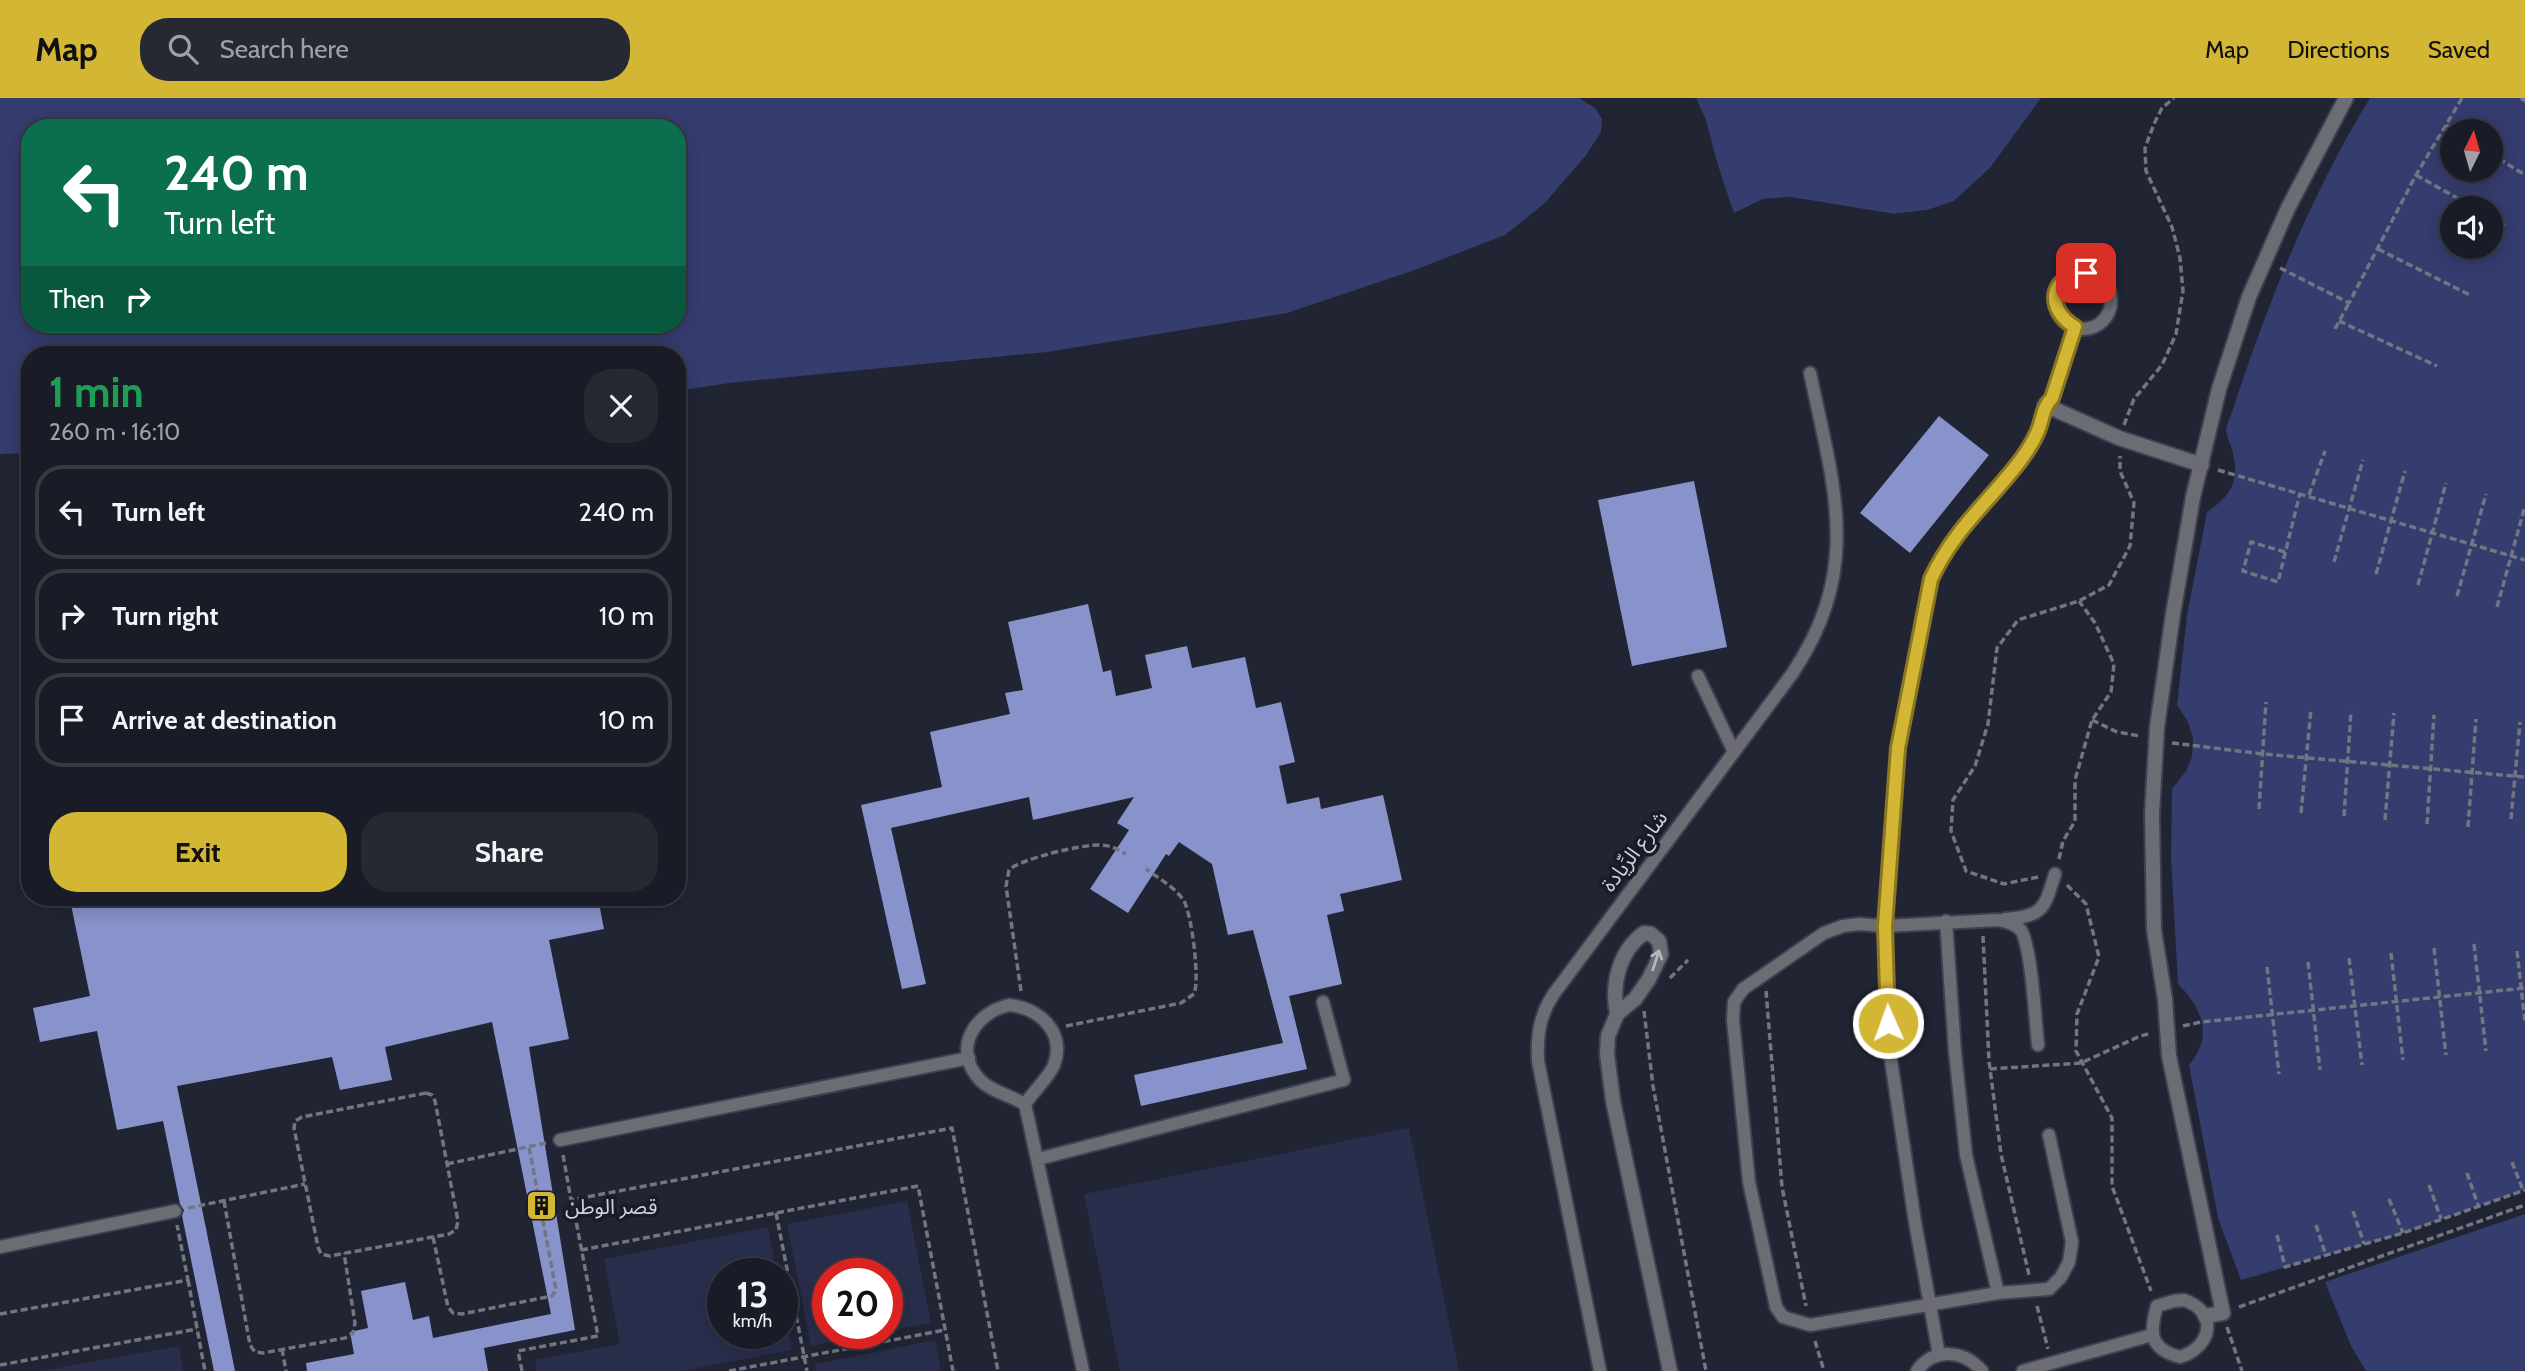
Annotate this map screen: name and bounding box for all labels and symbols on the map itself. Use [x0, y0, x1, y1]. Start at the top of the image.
north arrow [2440, 119, 2502, 182]
pin [2056, 243, 2116, 303]
street label: شارع الرِّيادة [1596, 806, 1675, 898]
one-way arrow [1651, 950, 1664, 972]
position arrow [1851, 986, 1925, 1060]
building icon: قصر الوطن [525, 1189, 559, 1223]
place label: قصر الوطن [565, 1194, 657, 1219]
speed limit sign: 20 [812, 1258, 903, 1349]

